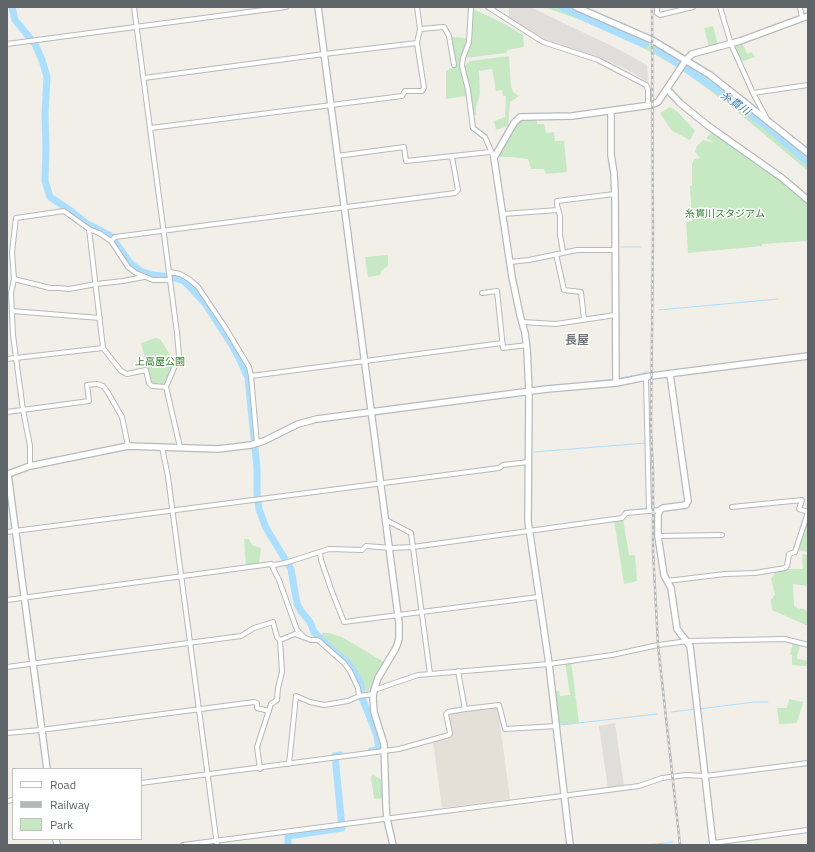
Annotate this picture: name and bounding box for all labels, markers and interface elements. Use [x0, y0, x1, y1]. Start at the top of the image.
water label: 糸貫川 [718, 89, 752, 119]
park label: 糸貫川スタジアム [685, 209, 765, 221]
district label: 長屋 [565, 334, 589, 348]
park label: 上高屋公園 [135, 357, 185, 369]
legend [12, 768, 142, 840]
text: Road [50, 775, 76, 794]
text: Railway [50, 795, 90, 814]
text: Park [50, 815, 73, 834]

